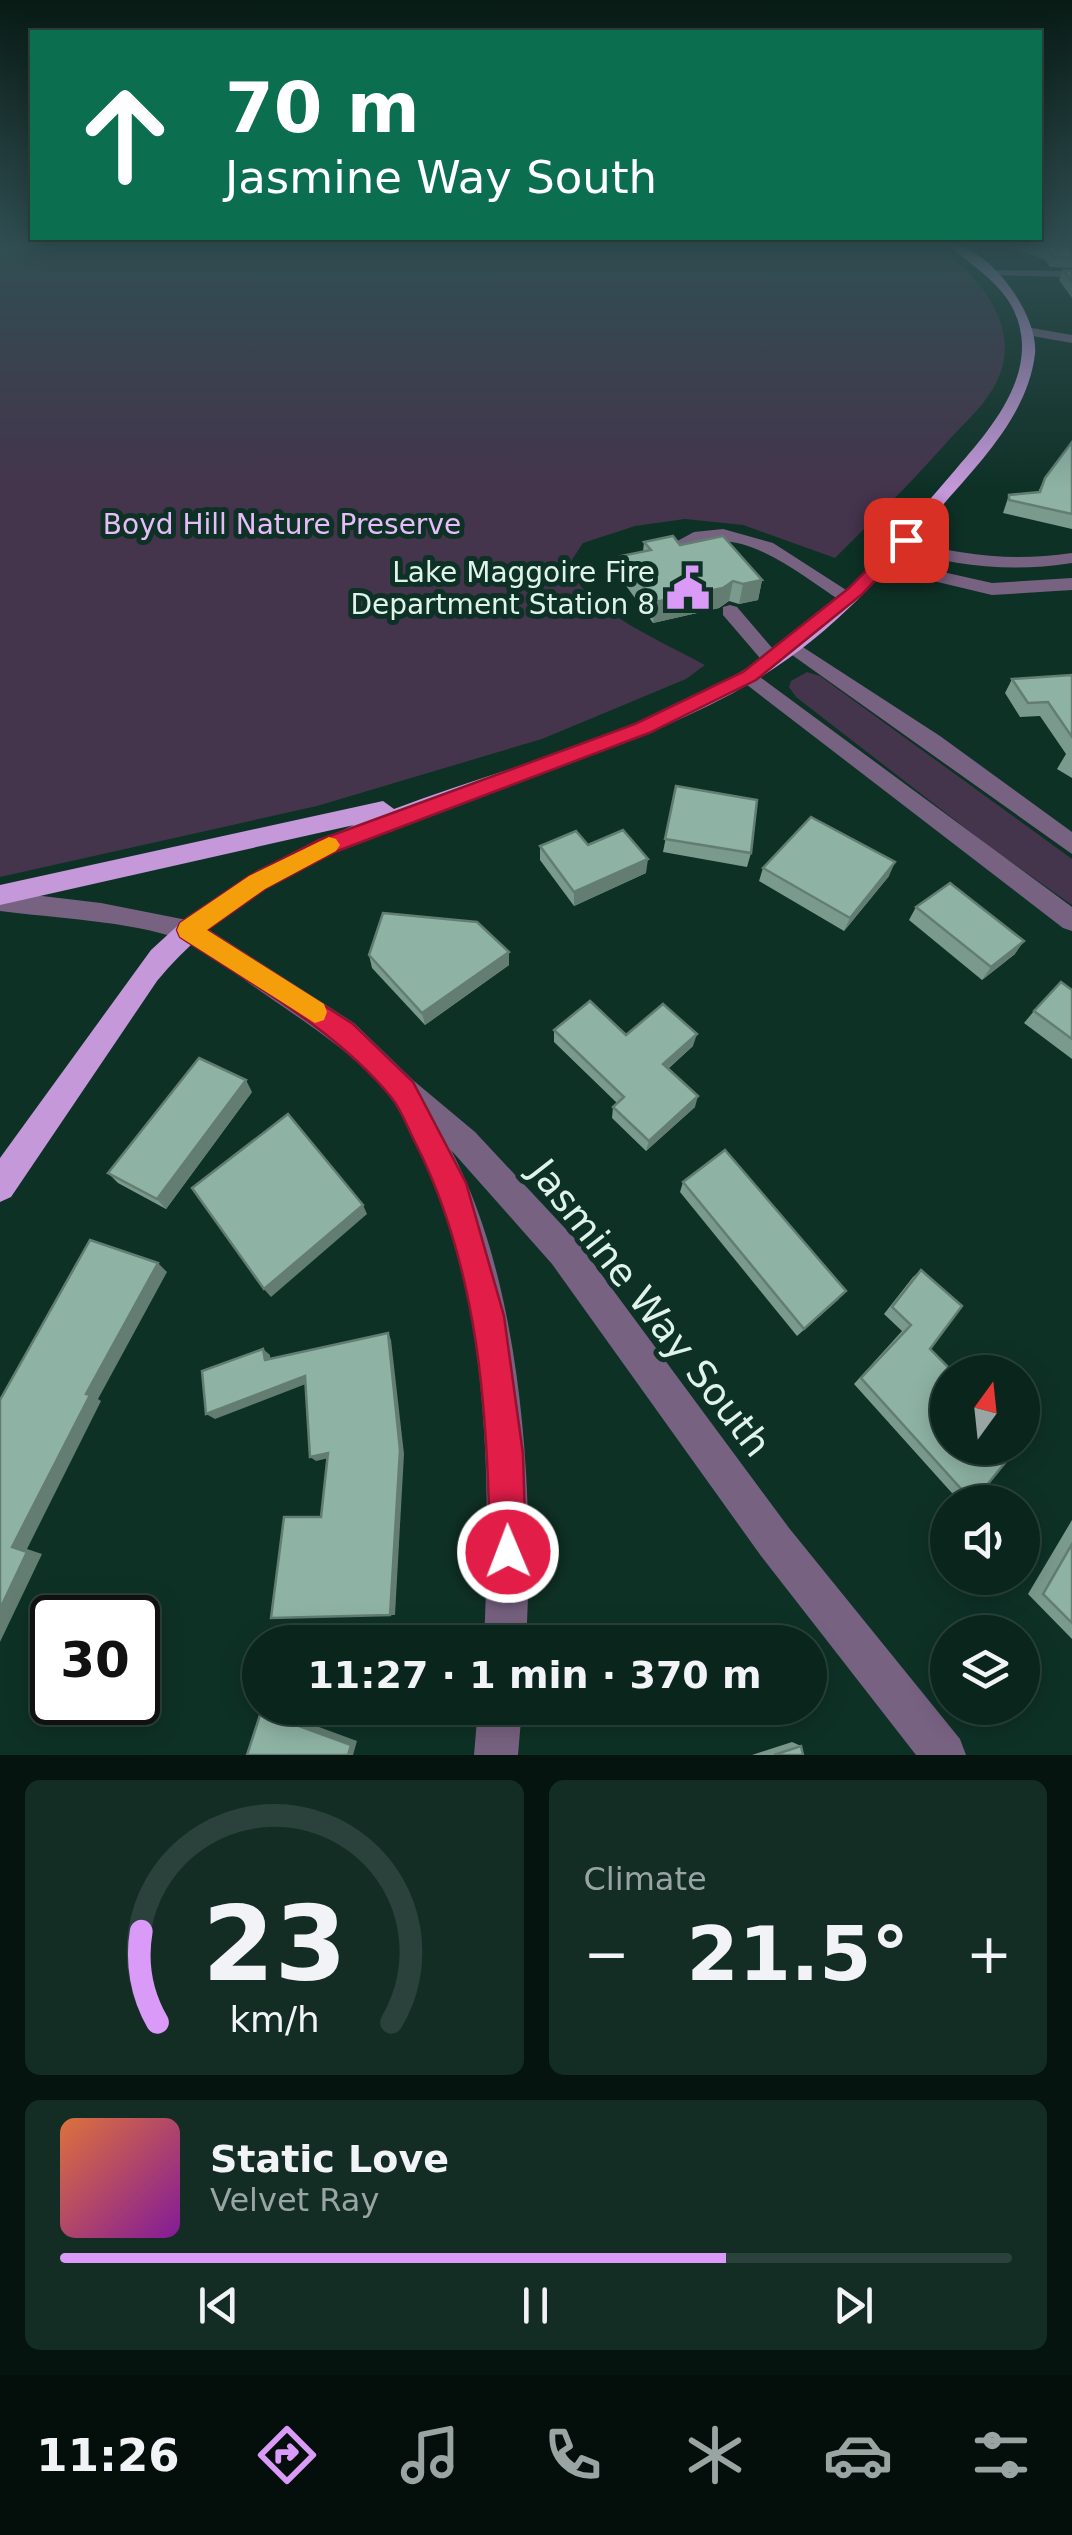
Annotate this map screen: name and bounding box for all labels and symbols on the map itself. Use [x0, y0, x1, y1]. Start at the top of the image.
pin [864, 498, 949, 583]
park label: Boyd Hill Nature Preserve [103, 508, 461, 541]
place label: Lake Maggoire Fire Department Station 8 [350, 556, 655, 621]
public building icon: Lake Maggoire Fire Department Station 8 [664, 564, 712, 612]
street label: Jasmine Way South [519, 1149, 780, 1465]
north arrow [930, 1355, 1040, 1465]
position arrow [456, 1500, 560, 1604]
speed limit sign: 30 [30, 1595, 160, 1725]

